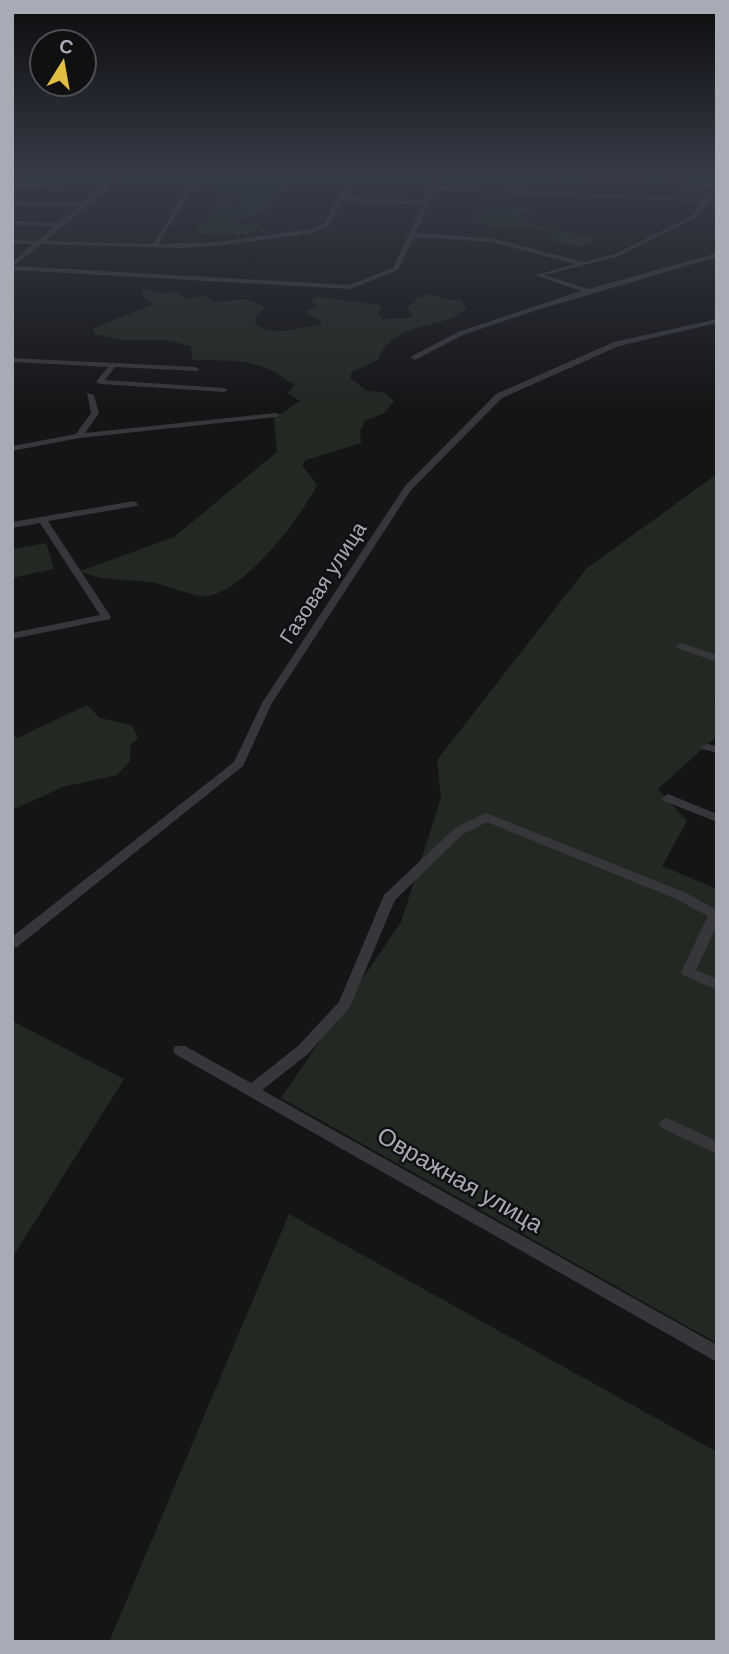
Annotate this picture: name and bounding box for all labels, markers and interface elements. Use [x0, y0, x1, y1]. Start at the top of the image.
north arrow [28, 28, 98, 98]
text: С [57, 35, 75, 58]
street label: Газовая улица [275, 517, 371, 648]
street label: Овражная улица [373, 1121, 548, 1238]

